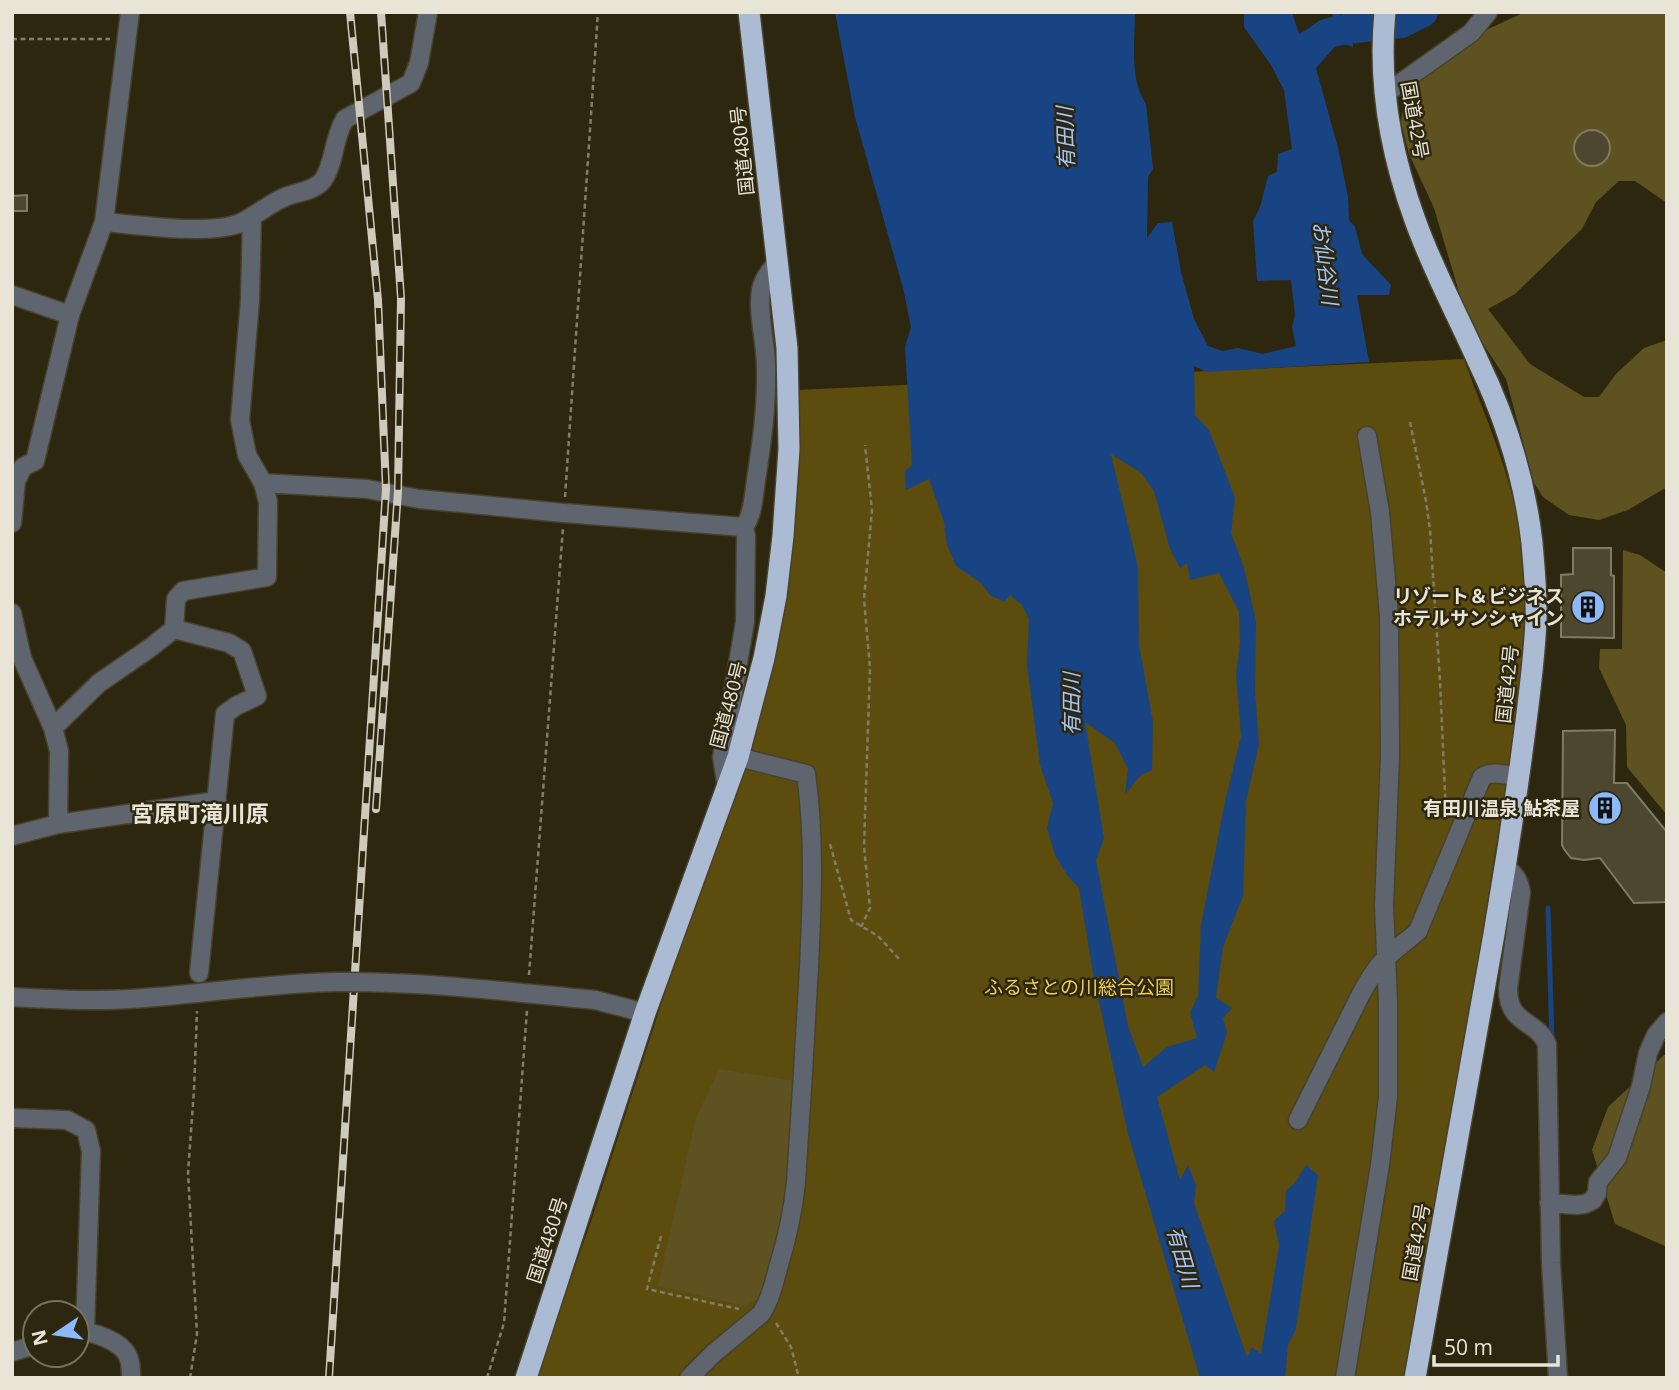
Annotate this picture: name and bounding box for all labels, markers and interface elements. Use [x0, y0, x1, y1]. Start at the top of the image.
street label: 国道42号 [1395, 79, 1435, 161]
water label: 有田川 [1050, 104, 1080, 170]
street label: 国道480号 [724, 105, 760, 197]
water label: お仙谷川 [1307, 220, 1345, 308]
place label: リゾート＆ビジネス ホテルサンシャイン [1393, 583, 1564, 631]
building icon: リゾート＆ビジネス ホテルサンシャイン [1569, 588, 1607, 626]
street label: 国道42号 [1490, 643, 1524, 725]
street label: 国道480号 [704, 658, 752, 752]
water label: 有田川 [1057, 671, 1085, 736]
building icon: 有田川温泉 鮎茶屋 [1586, 789, 1624, 827]
place label: 有田川温泉 鮎茶屋 [1423, 795, 1580, 821]
district label: 宮原町滝川原 [131, 797, 269, 829]
park label: ふるさとの川総合公園 [984, 974, 1174, 1000]
street label: 国道480号 [521, 1193, 573, 1287]
street label: 国道42号 [1396, 1201, 1436, 1283]
water label: 有田川 [1161, 1223, 1206, 1293]
north arrow [21, 1299, 91, 1369]
scale bar [1434, 1324, 1558, 1368]
text: N [25, 1327, 54, 1348]
text: 50 m [1444, 1333, 1493, 1361]

